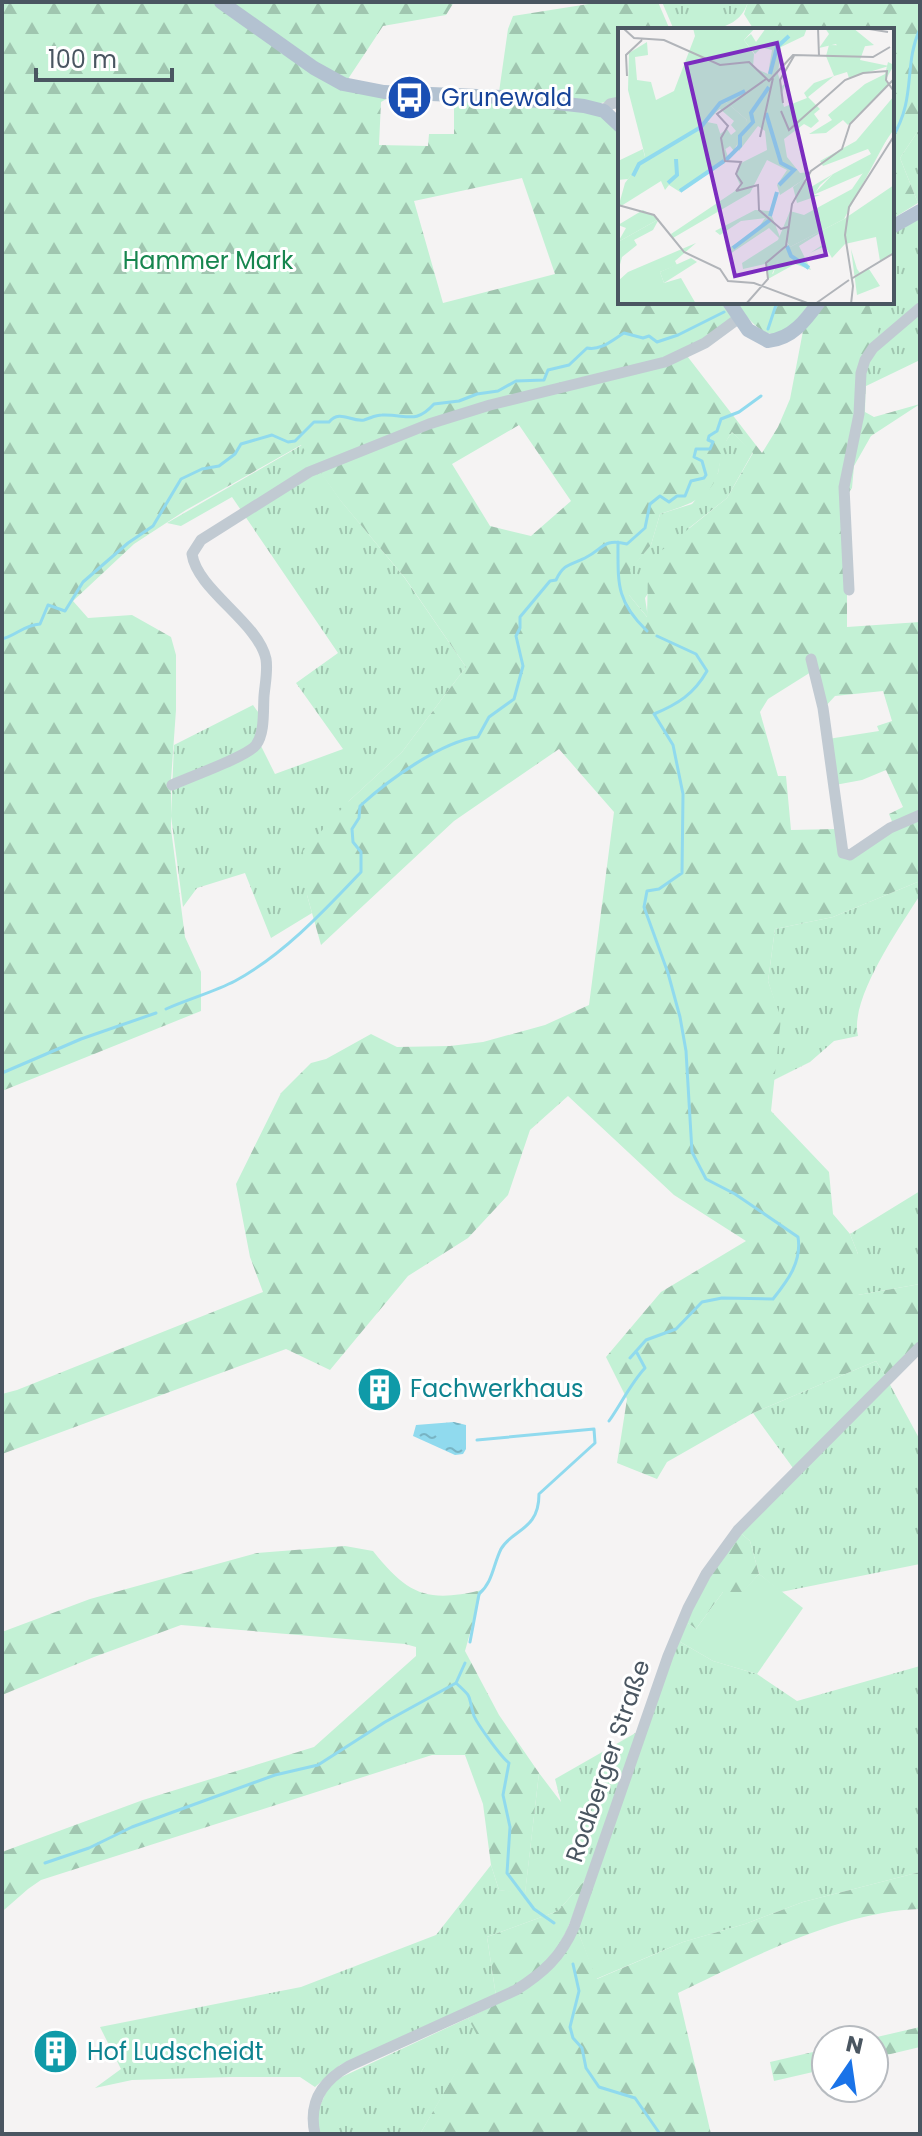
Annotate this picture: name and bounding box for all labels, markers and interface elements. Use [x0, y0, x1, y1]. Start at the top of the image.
inset map [618, 28, 894, 304]
scale bar [36, 32, 172, 82]
text: 100 m [48, 43, 117, 76]
bus stop icon: Grunewald [386, 74, 434, 122]
place label: Grunewald [441, 81, 572, 114]
park label: Hammer Mark [123, 244, 294, 277]
building icon: Fachwerkhaus [355, 1365, 403, 1413]
place label: Fachwerkhaus [410, 1372, 584, 1405]
street label: Rodberger Straße [557, 1655, 658, 1866]
north arrow [810, 2024, 890, 2104]
building icon: Hof Ludscheidt [32, 2028, 80, 2076]
text: N [843, 2028, 866, 2062]
place label: Hof Ludscheidt [87, 2035, 263, 2068]

